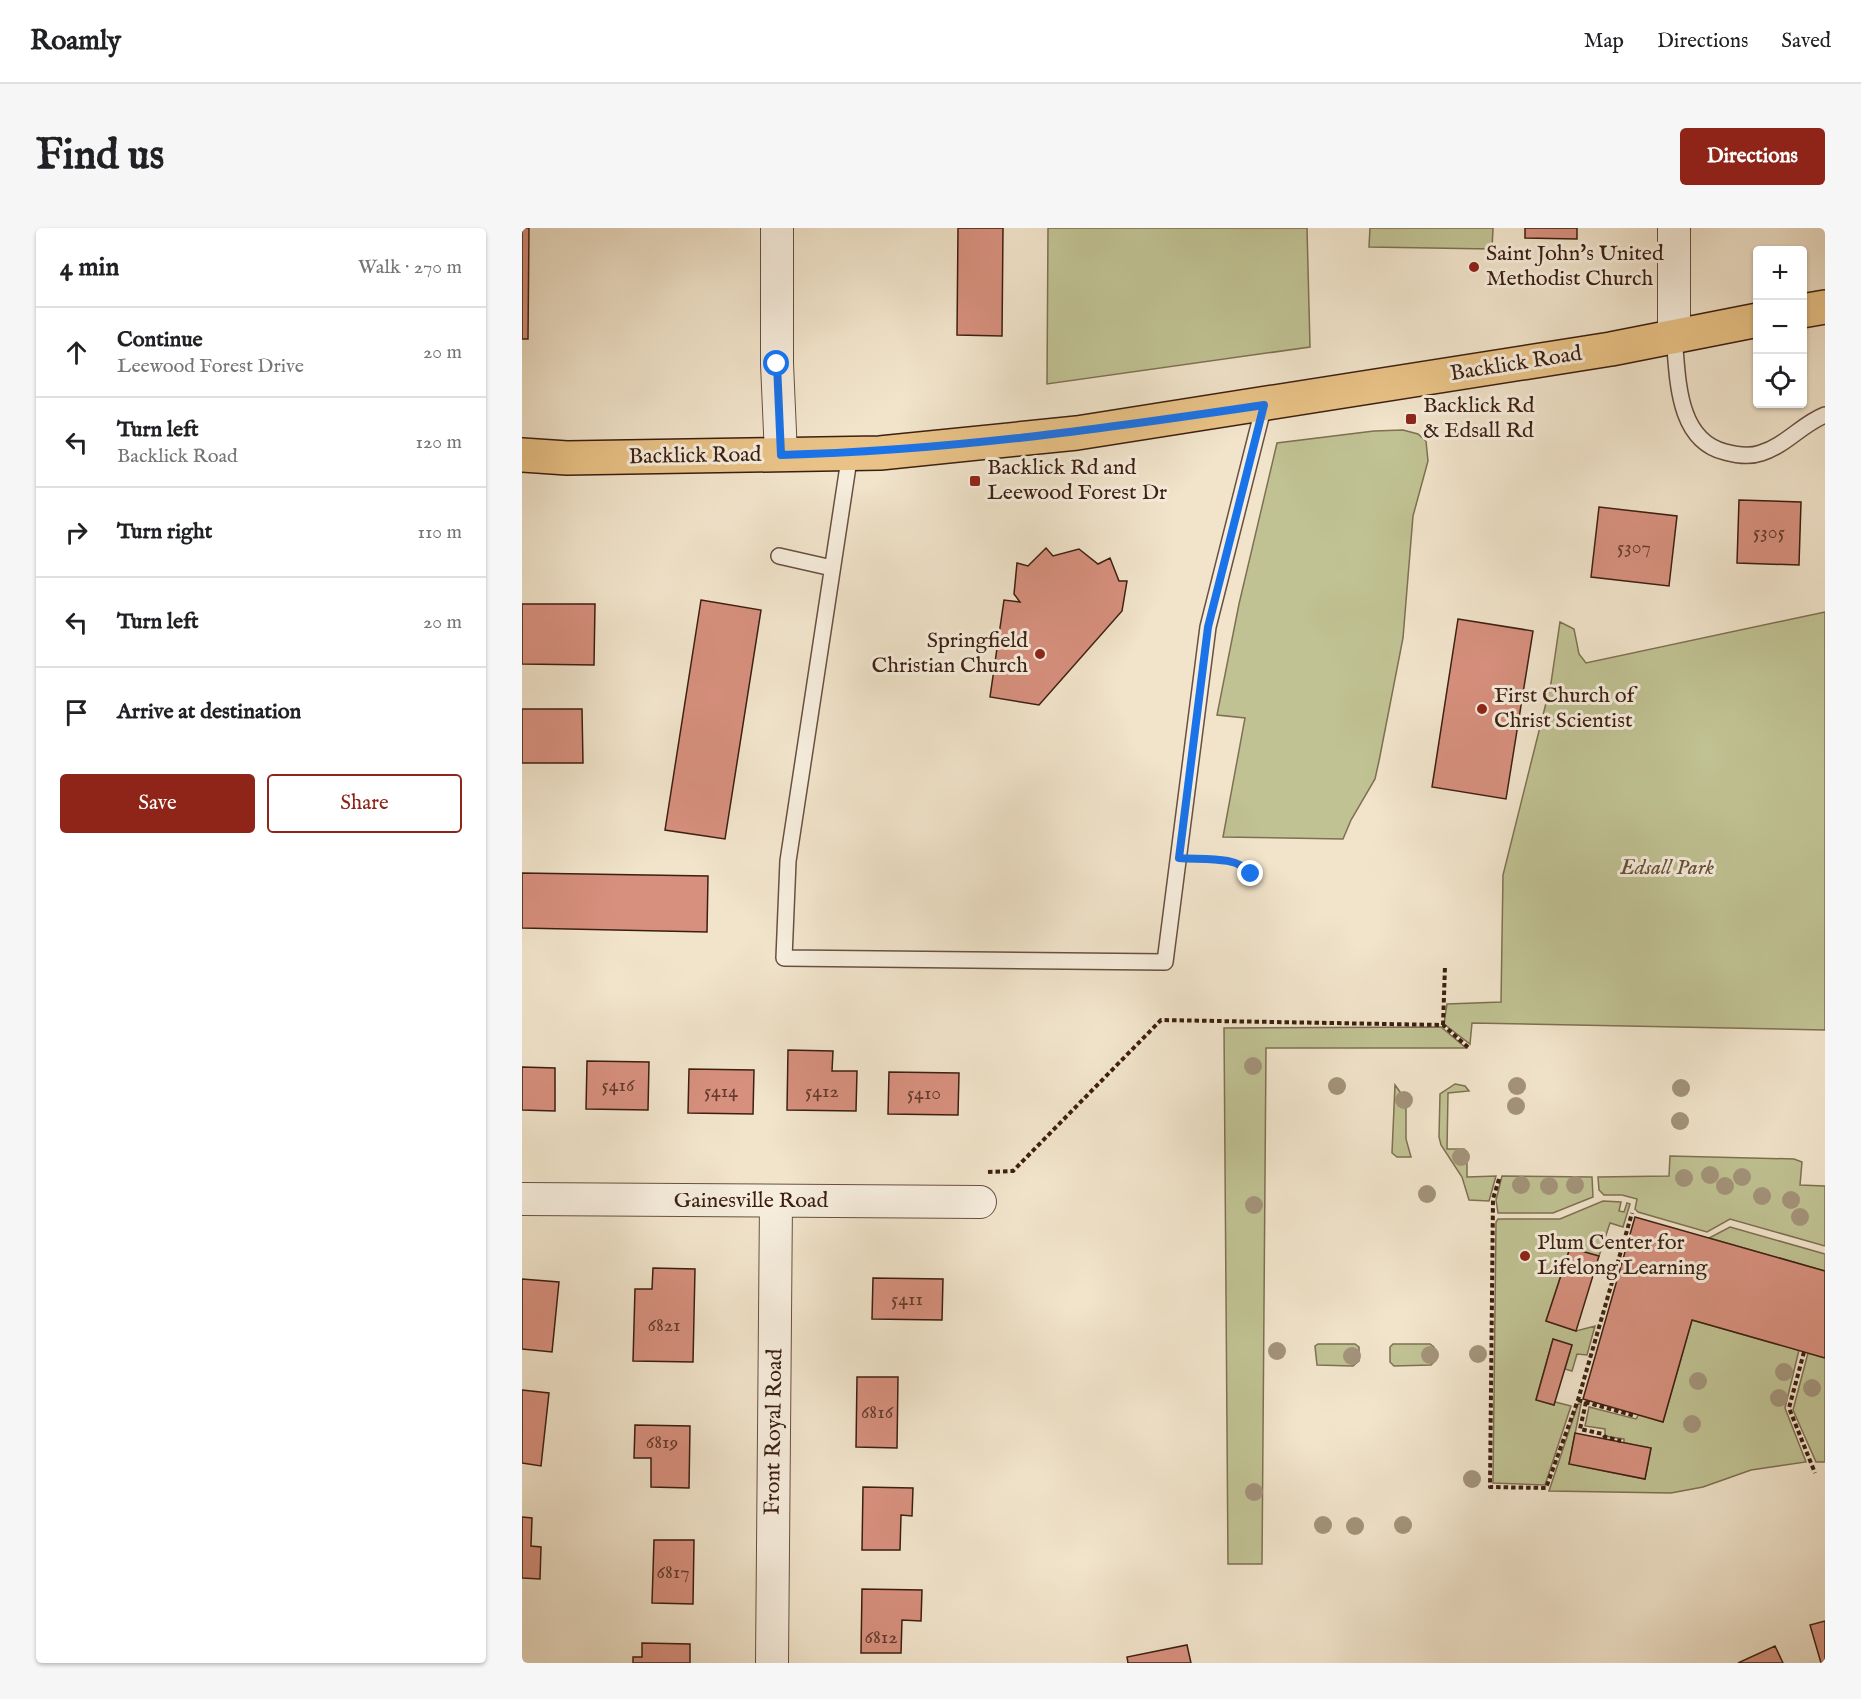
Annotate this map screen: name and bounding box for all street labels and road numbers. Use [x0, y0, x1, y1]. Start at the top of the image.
street label: Backlick Road [1448, 340, 1584, 388]
street label: Backlick Road [628, 441, 762, 471]
street label: Gainesville Road [674, 1187, 829, 1215]
street label: Front Royal Road [759, 1348, 789, 1516]

